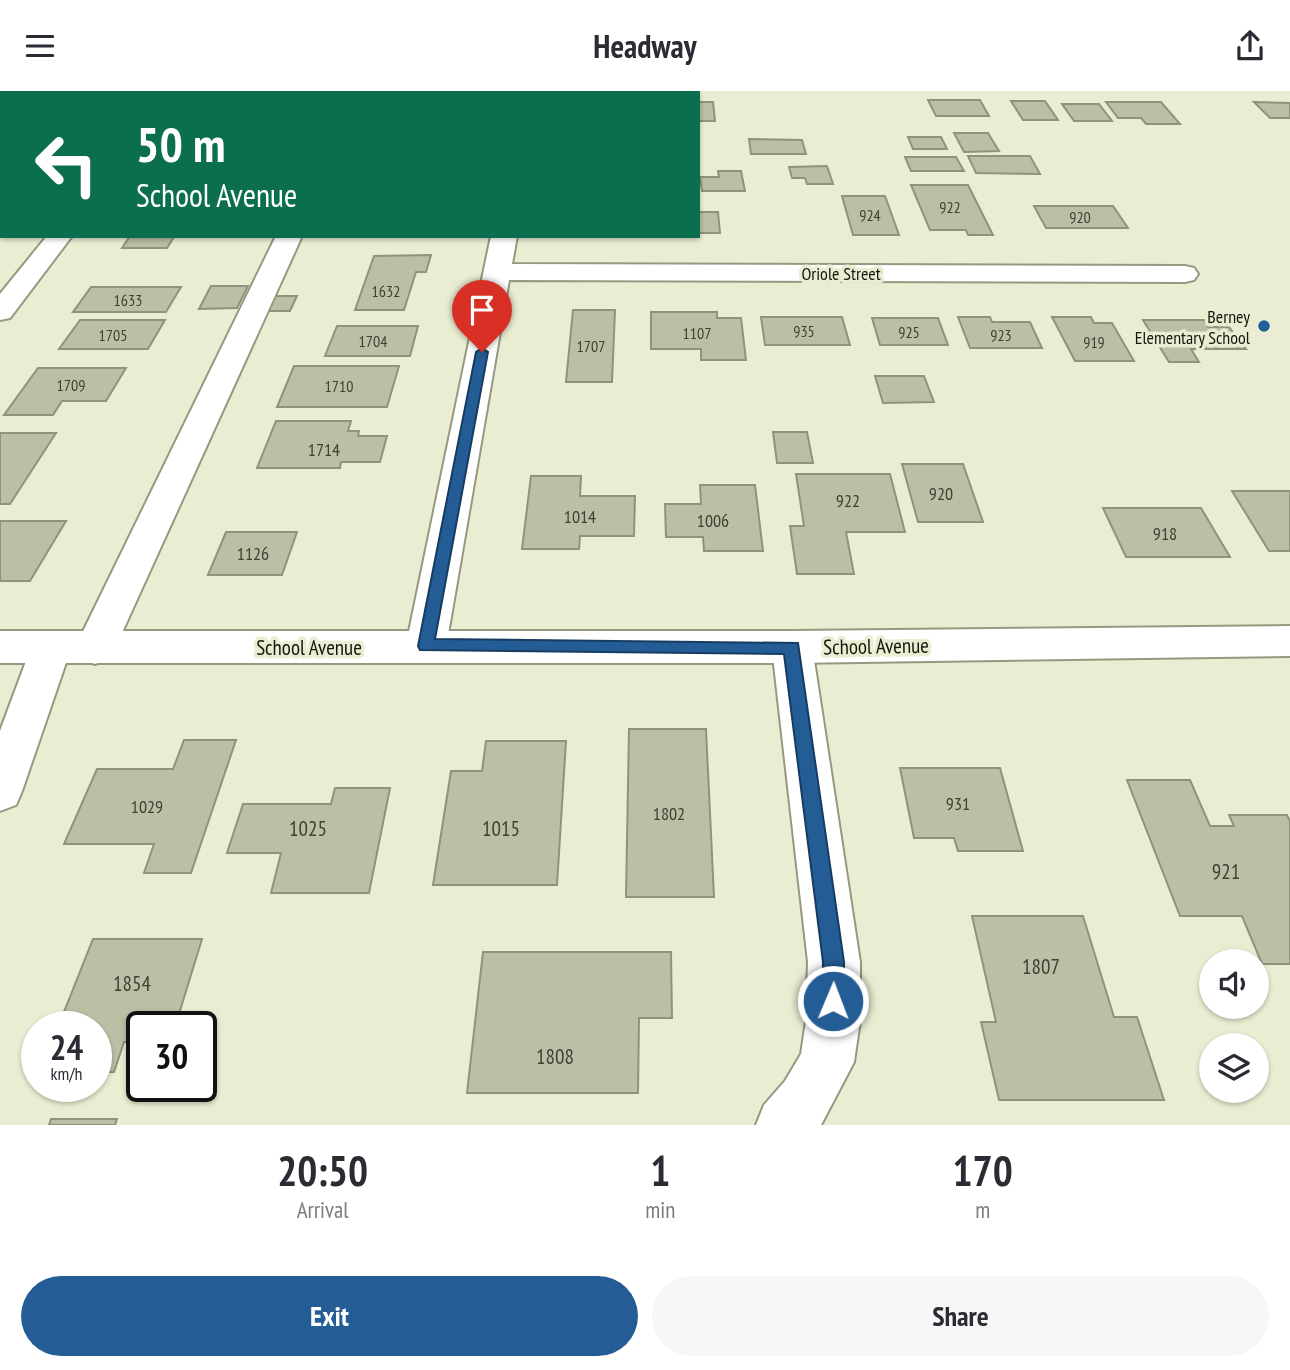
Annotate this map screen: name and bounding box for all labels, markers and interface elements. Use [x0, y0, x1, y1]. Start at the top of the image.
text: Headway [593, 25, 697, 67]
icon: menu [21, 27, 59, 65]
icon: share [1231, 27, 1269, 65]
text: 50 m [136, 112, 225, 176]
icon: left [21, 119, 112, 210]
text: School Avenue [136, 174, 297, 216]
house number: 922 [939, 197, 961, 217]
house number: 924 [859, 205, 881, 225]
house number: 920 [1069, 207, 1091, 227]
street label: Oriole Street [801, 262, 881, 285]
pin [452, 280, 512, 352]
house number: 1632 [372, 281, 400, 301]
house number: 1633 [114, 290, 142, 310]
icon: arrive [463, 291, 501, 329]
place label: Berney Elementary School [1135, 305, 1251, 349]
marker: Berney Elementary School [1256, 318, 1272, 334]
house number: 935 [793, 321, 815, 341]
house number: 925 [898, 322, 920, 342]
house number: 1107 [683, 323, 711, 343]
house number: 1705 [99, 325, 127, 345]
house number: 923 [990, 325, 1012, 345]
house number: 1704 [359, 331, 387, 351]
house number: 919 [1083, 332, 1105, 352]
house number: 1707 [577, 336, 605, 356]
house number: 1709 [57, 375, 85, 395]
house number: 1710 [325, 376, 353, 396]
house number: 1714 [308, 438, 340, 461]
house number: 920 [929, 482, 953, 505]
house number: 922 [836, 489, 860, 512]
house number: 1014 [564, 505, 596, 528]
house number: 1006 [697, 509, 729, 532]
house number: 918 [1153, 522, 1177, 545]
house number: 1126 [237, 542, 269, 565]
street label: School Avenue [823, 632, 929, 660]
street label: School Avenue [256, 634, 362, 661]
house number: 931 [946, 792, 970, 815]
house number: 1029 [131, 795, 163, 818]
house number: 1802 [653, 802, 685, 825]
house number: 1025 [289, 815, 327, 842]
house number: 1015 [482, 815, 520, 842]
house number: 921 [1212, 858, 1240, 885]
map controls [1199, 949, 1269, 1103]
button: sound [1199, 949, 1269, 1019]
house number: 1807 [1022, 953, 1060, 980]
position arrow [796, 964, 870, 1038]
house number: 1854 [113, 970, 151, 997]
speed limit sign: 30 [126, 1011, 217, 1102]
text: 24 [50, 1024, 83, 1070]
button: layers [1199, 1033, 1269, 1103]
house number: 1808 [536, 1043, 574, 1070]
text: km/h [51, 1062, 82, 1085]
text: 20:50 [277, 1143, 368, 1198]
text: 1 [650, 1143, 670, 1198]
text: 170 [953, 1143, 1013, 1198]
text: Arrival [297, 1195, 349, 1224]
text: min [645, 1195, 675, 1224]
text: m [975, 1195, 990, 1224]
button: Exit [21, 1276, 638, 1356]
button: Share [652, 1276, 1269, 1356]

